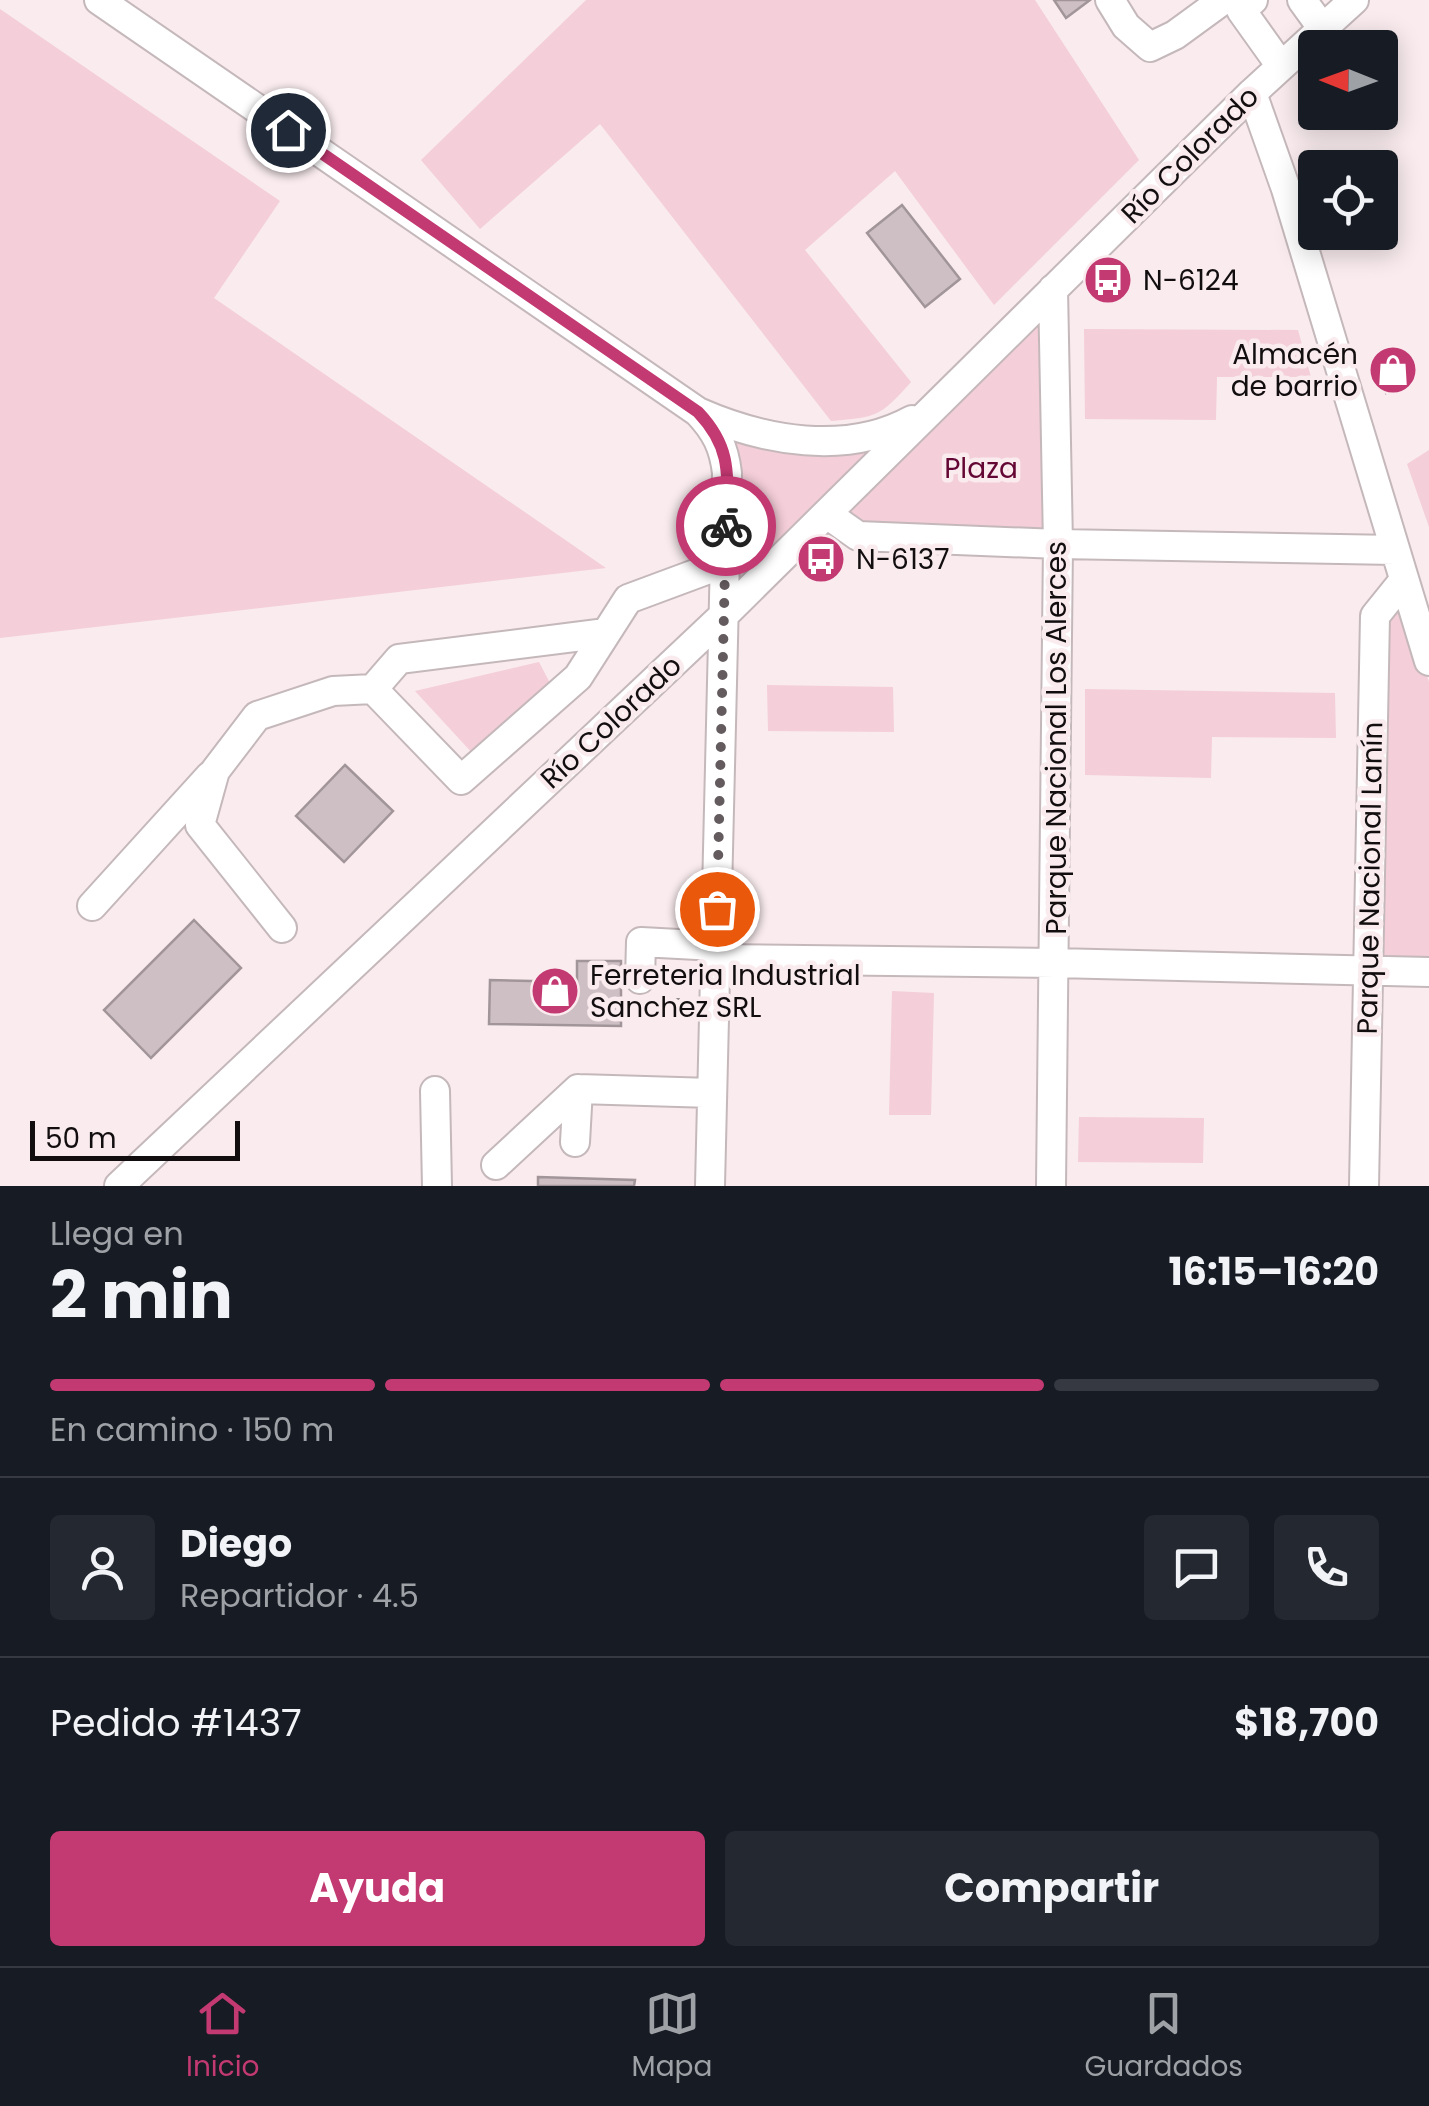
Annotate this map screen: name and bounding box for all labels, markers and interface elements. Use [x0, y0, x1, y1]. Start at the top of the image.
north arrow [1298, 30, 1398, 130]
map controls [1298, 30, 1398, 250]
street label: Río Colorado [1113, 78, 1267, 232]
pin [246, 88, 331, 173]
icon: home [261, 103, 316, 158]
button: locate [1298, 150, 1398, 250]
bus stop icon: N-6124 [1082, 254, 1134, 306]
place label: N-6124 [1143, 261, 1239, 300]
place label: Almacén de barrio [1231, 335, 1358, 406]
shop icon: Almacén de barrio [1367, 344, 1419, 396]
park label: Plaza [944, 449, 1018, 488]
courier [676, 476, 776, 576]
icon: bike [699, 499, 754, 554]
bus stop icon: N-6137 [795, 533, 847, 585]
place label: N-6137 [856, 540, 950, 579]
street label: Parque Nacional Los Alerces [1037, 541, 1076, 935]
street label: Río Colorado [532, 646, 690, 798]
street label: Parque Nacional Lanín [1348, 721, 1392, 1035]
pin [675, 867, 760, 952]
icon: bag [690, 882, 745, 937]
place label: Ferreteria Industrial Sanchez SRL [590, 956, 861, 1027]
shop icon: Ferreteria Industrial Sanchez SRL [529, 965, 581, 1017]
scale bar [30, 1116, 240, 1160]
text: 50 m [45, 1119, 116, 1158]
text: Llega en [50, 1211, 184, 1256]
text: 16:15–16:20 [1169, 1245, 1379, 1298]
text: 2 min [50, 1250, 233, 1341]
text: En camino · 150 m [50, 1407, 334, 1452]
button: person [50, 1515, 155, 1620]
button: chat [1144, 1515, 1249, 1620]
button: phone [1274, 1515, 1379, 1620]
text: Diego [180, 1517, 292, 1570]
text: Repartidor · 4.5 [180, 1573, 419, 1618]
text: Pedido #1437 [50, 1696, 302, 1749]
text: $18,700 [1234, 1696, 1379, 1749]
button: Ayuda [50, 1831, 705, 1946]
button: Compartir [725, 1831, 1379, 1946]
tab: Inicio [186, 1986, 260, 2088]
tab: Mapa [632, 1986, 712, 2088]
tab: Guardados [1085, 1986, 1243, 2088]

